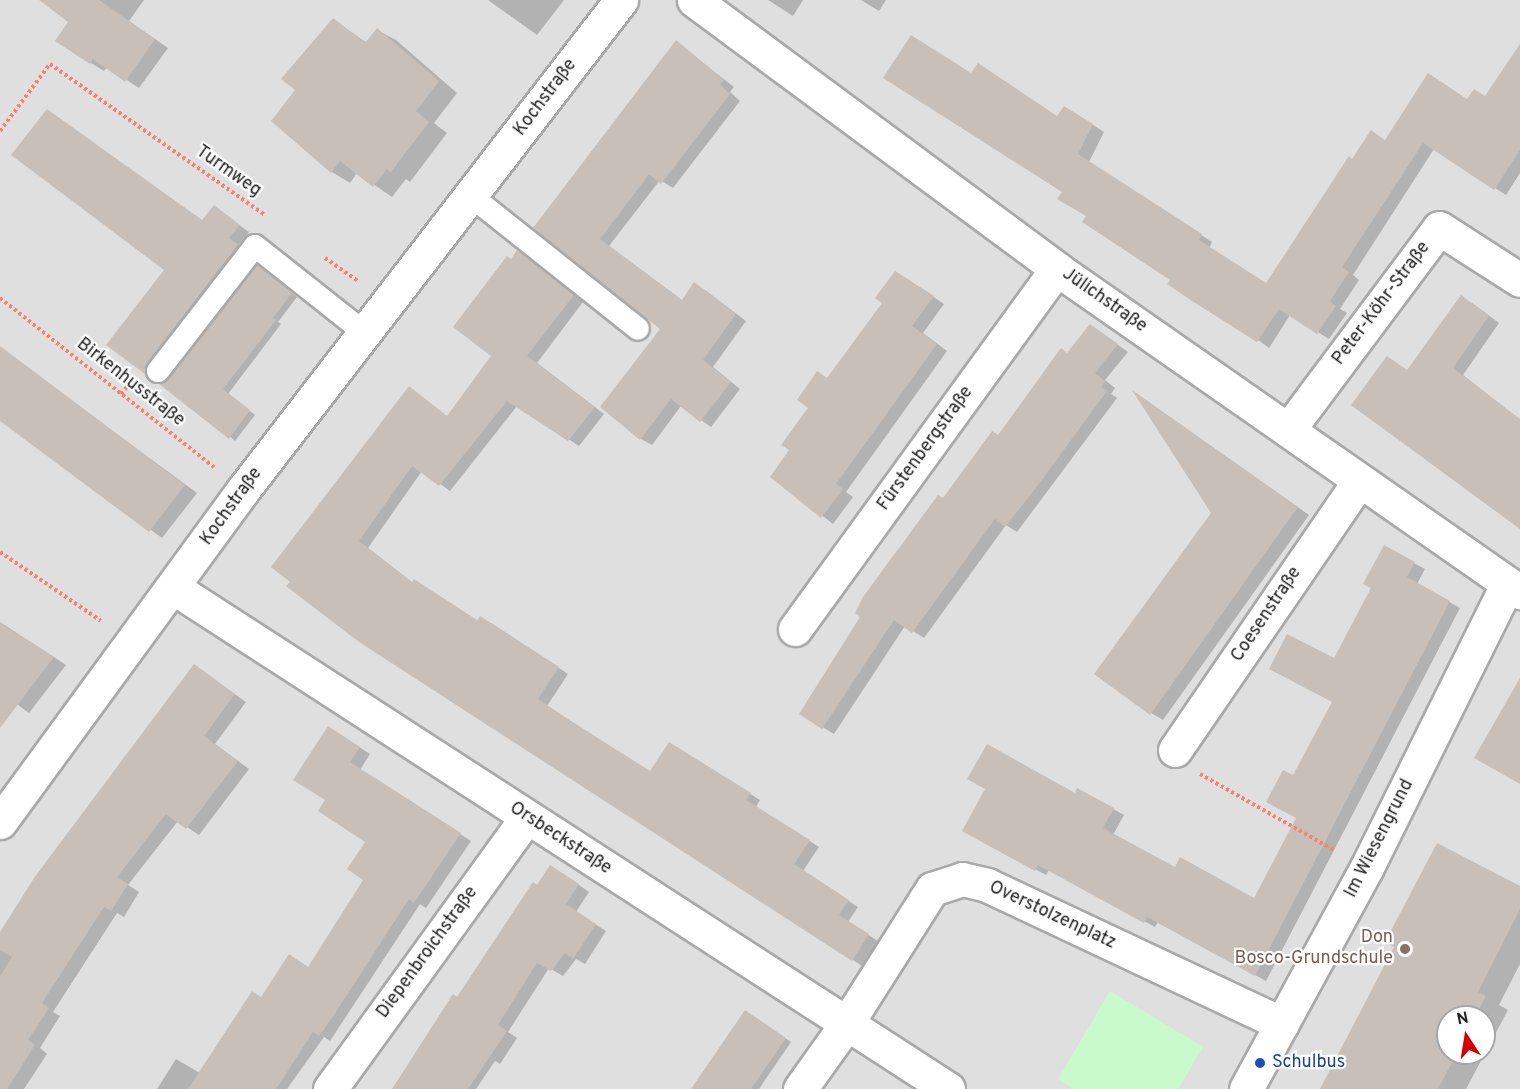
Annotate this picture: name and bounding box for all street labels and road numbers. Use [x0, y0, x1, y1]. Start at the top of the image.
street label: Kochstraße [510, 55, 582, 141]
street label: Turmweg [191, 142, 265, 202]
street label: Peter-Köhr-Straße [1329, 238, 1435, 370]
street label: Jülichstraße [1057, 264, 1151, 338]
street label: Birkenhusstraße [72, 334, 188, 432]
street label: Fürstenbergstraße [874, 383, 978, 515]
street label: Kochstraße [197, 464, 267, 550]
street label: Coesenstraße [1227, 563, 1307, 667]
street label: Im Wiesengrund [1341, 776, 1419, 902]
street label: Orsbeckstraße [505, 798, 615, 880]
street label: Overstolzenplatz [985, 877, 1119, 955]
street label: Diepenbroichstraße [373, 883, 483, 1023]

